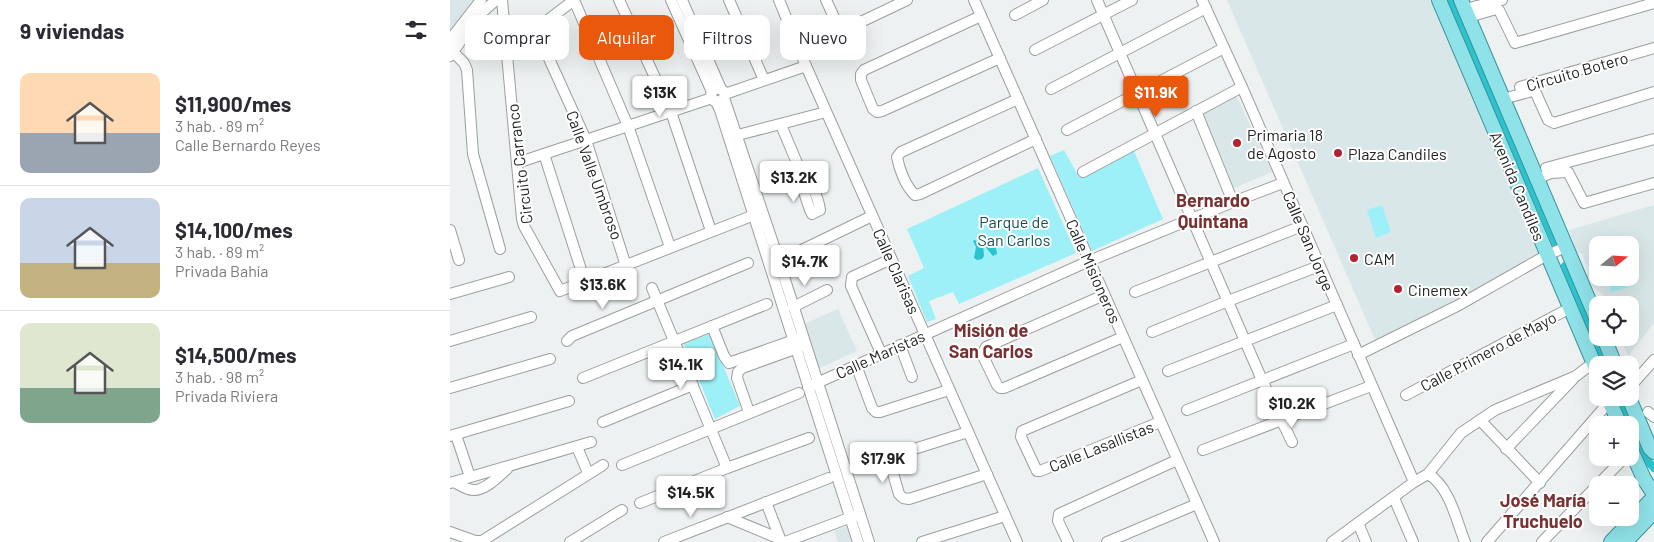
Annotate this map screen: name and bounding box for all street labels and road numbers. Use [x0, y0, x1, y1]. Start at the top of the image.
street label: Circuito Botero [1524, 47, 1630, 95]
street label: Circuito Carranco [502, 103, 536, 225]
street label: Calle Valle Umbroso [563, 108, 627, 242]
street label: Avenida Candiles [1486, 129, 1550, 243]
street label: Calle San Jorge [1279, 188, 1339, 294]
street label: Calle Misioneros [1063, 216, 1125, 326]
street label: Calle Clarisas [870, 225, 924, 317]
street label: Calle Primero de Mayo [1417, 307, 1559, 395]
street label: Calle Maristas [832, 326, 928, 382]
street label: Calle Lasallistas [1046, 416, 1156, 476]

